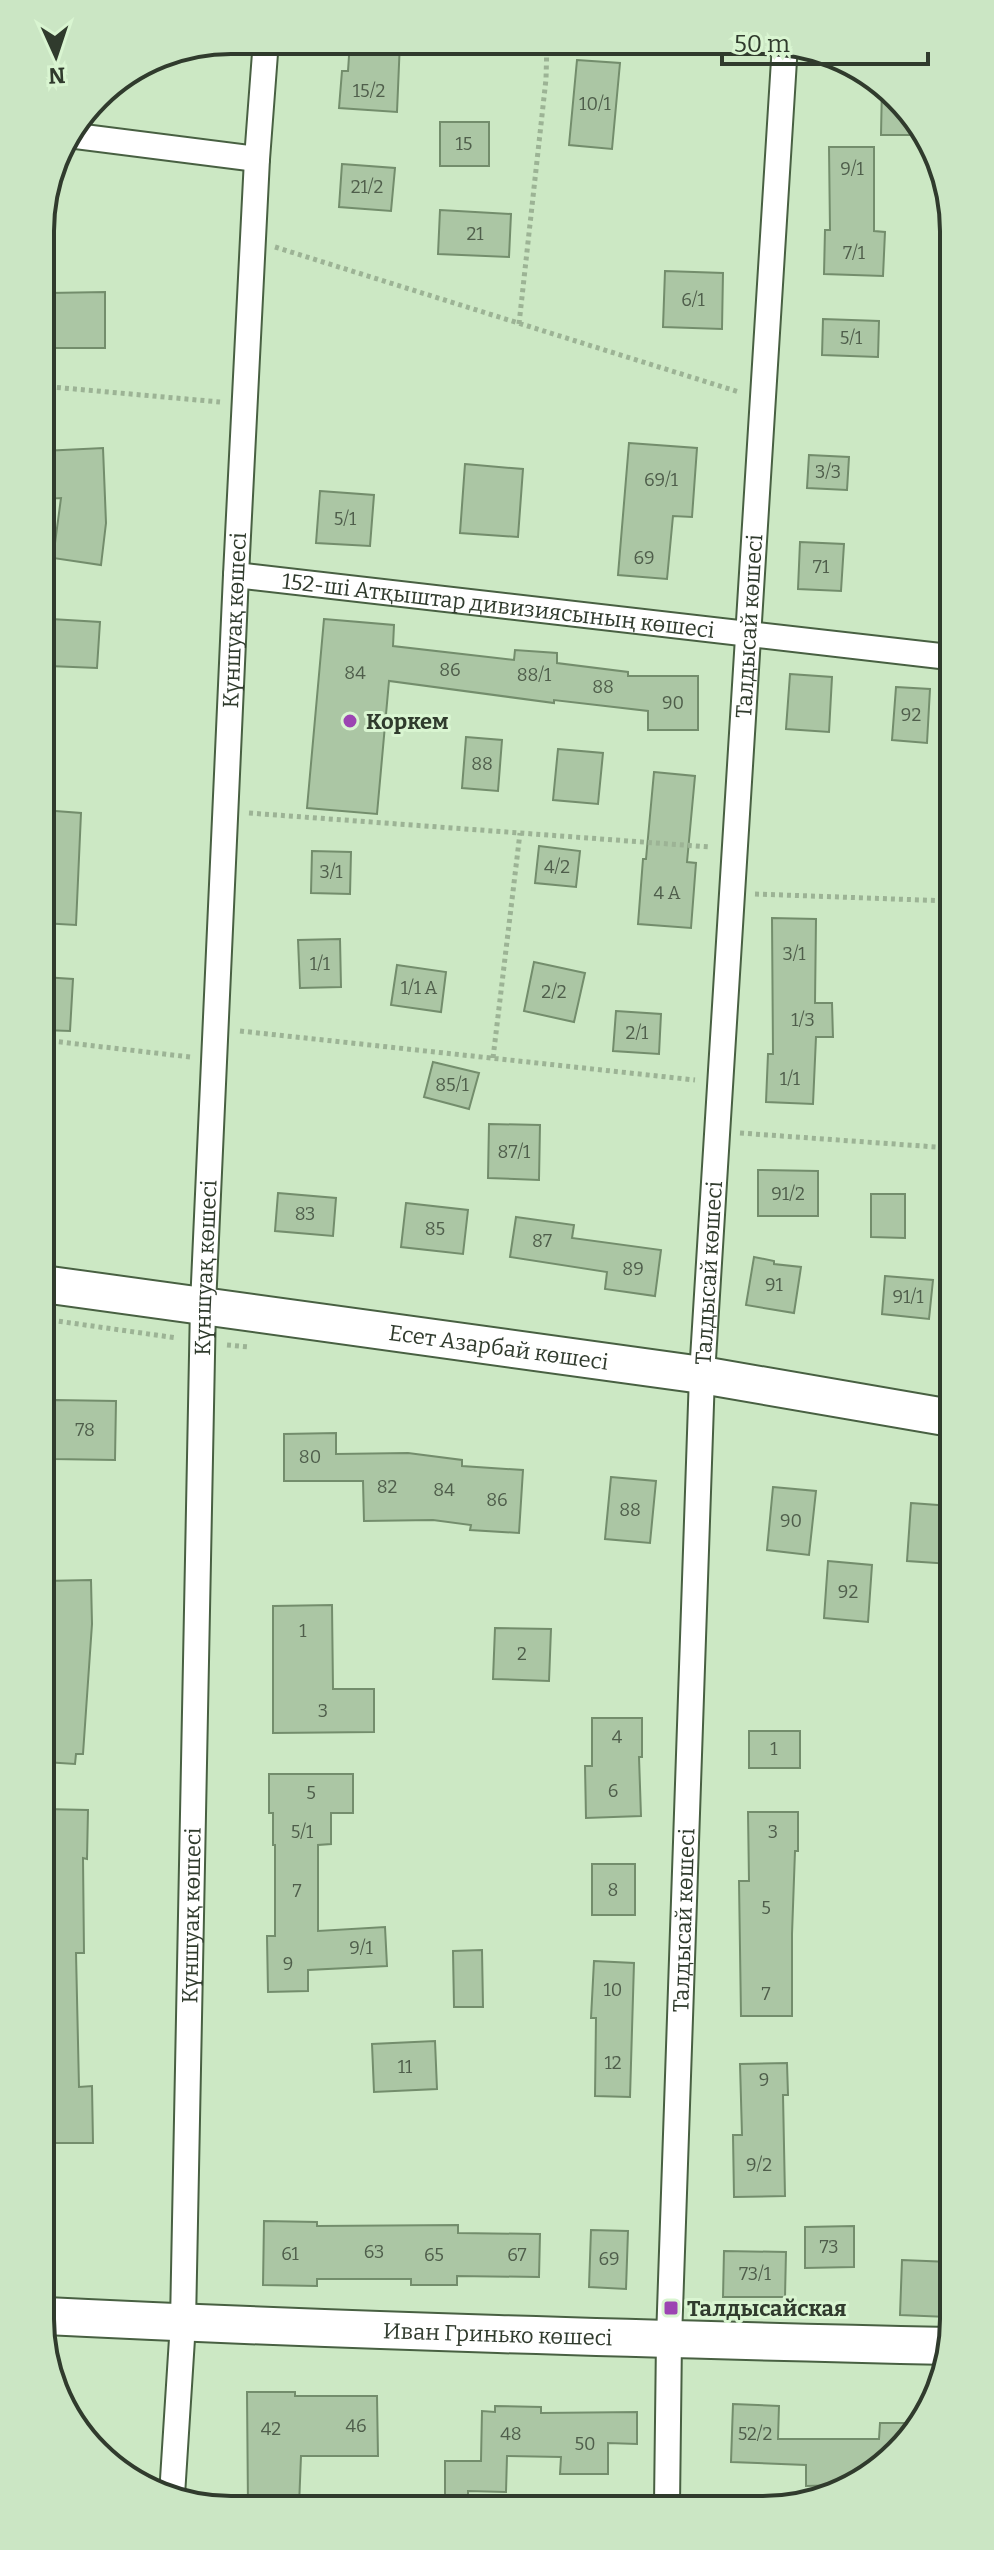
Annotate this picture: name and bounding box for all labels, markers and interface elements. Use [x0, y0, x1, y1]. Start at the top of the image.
north arrow [16, 16, 96, 96]
scale bar [722, 16, 928, 66]
text: 50 m [734, 30, 790, 58]
text: N [48, 62, 66, 89]
house number: 15/2 [353, 80, 385, 102]
house number: 10/1 [579, 93, 612, 115]
house number: 15 [456, 133, 472, 155]
house number: 9/1 [840, 158, 864, 180]
house number: 21/2 [351, 176, 383, 198]
house number: 21 [466, 223, 484, 245]
house number: 7/1 [843, 242, 866, 264]
house number: 6/1 [681, 289, 705, 311]
house number: 5/1 [840, 327, 863, 349]
house number: 3/3 [815, 461, 841, 483]
house number: 69/1 [644, 469, 679, 491]
house number: 5/1 [334, 508, 357, 530]
street label: Күншуақ көшесі [216, 531, 252, 709]
street label: Талдысай көшесі [730, 533, 768, 719]
house number: 69 [633, 547, 655, 569]
house number: 71 [813, 556, 830, 578]
street label: 152-ші Атқыштар дивизиясының көшесі [281, 567, 716, 643]
house number: 86 [439, 659, 461, 681]
house number: 84 [344, 662, 366, 684]
house number: 88/1 [517, 664, 552, 686]
house number: 88 [592, 676, 614, 698]
house number: 90 [662, 692, 684, 714]
house number: 92 [901, 704, 921, 726]
place label: Коркем [366, 708, 449, 735]
marker: Коркем [341, 712, 359, 730]
house number: 88 [471, 753, 493, 775]
house number: 4/2 [544, 856, 570, 878]
house number: 3/1 [319, 861, 343, 883]
house number: 4 А [654, 882, 681, 904]
house number: 3/1 [782, 943, 806, 965]
house number: 1/1 [310, 953, 331, 975]
house number: 1/1 А [401, 977, 438, 999]
house number: 2/2 [541, 981, 567, 1003]
house number: 1/3 [791, 1009, 815, 1031]
house number: 2/1 [626, 1022, 649, 1044]
house number: 1/1 [780, 1068, 801, 1090]
house number: 85/1 [435, 1074, 469, 1096]
house number: 87/1 [498, 1141, 531, 1163]
street label: Күншуақ көшесі [189, 1179, 222, 1356]
street label: Талдысай көшесі [689, 1180, 728, 1365]
house number: 91/2 [771, 1183, 805, 1205]
house number: 83 [295, 1203, 315, 1225]
house number: 85 [425, 1218, 445, 1240]
house number: 87 [532, 1230, 552, 1252]
house number: 89 [622, 1258, 644, 1280]
house number: 91 [765, 1274, 784, 1296]
house number: 91/1 [893, 1286, 924, 1308]
street label: Есет Азарбай көшесі [387, 1318, 611, 1375]
house number: 78 [75, 1419, 95, 1441]
house number: 80 [299, 1446, 321, 1468]
house number: 82 [377, 1476, 397, 1498]
house number: 84 [433, 1479, 455, 1501]
house number: 86 [486, 1489, 508, 1511]
house number: 88 [619, 1499, 641, 1521]
house number: 90 [780, 1510, 802, 1532]
house number: 92 [838, 1581, 858, 1603]
house number: 1 [299, 1620, 307, 1642]
house number: 2 [517, 1643, 527, 1665]
house number: 3 [318, 1700, 328, 1722]
house number: 4 [612, 1726, 623, 1748]
house number: 1 [770, 1738, 778, 1760]
house number: 6 [608, 1780, 618, 1802]
house number: 5 [306, 1782, 316, 1804]
house number: 5/1 [291, 1821, 314, 1843]
house number: 3 [768, 1821, 778, 1843]
street label: Күншуақ көшесі [176, 1827, 206, 2004]
street label: Талдысай көшесі [667, 1827, 700, 2013]
house number: 8 [608, 1879, 618, 1901]
house number: 7 [292, 1880, 302, 1902]
house number: 5 [761, 1897, 771, 1919]
house number: 9/1 [349, 1937, 373, 1959]
house number: 9 [283, 1953, 293, 1975]
house number: 10 [604, 1979, 622, 2001]
house number: 7 [761, 1983, 771, 2005]
house number: 12 [604, 2052, 622, 2074]
house number: 11 [398, 2056, 413, 2078]
house number: 9 [759, 2069, 769, 2091]
house number: 9/2 [746, 2154, 772, 2176]
house number: 73 [820, 2236, 838, 2258]
house number: 63 [364, 2241, 384, 2263]
house number: 61 [281, 2243, 300, 2265]
house number: 65 [424, 2244, 444, 2266]
house number: 67 [507, 2244, 527, 2266]
house number: 69 [598, 2248, 620, 2270]
house number: 73/1 [739, 2263, 772, 2285]
place label: Талдысайская [687, 2295, 847, 2322]
marker: Талдысайская [662, 2299, 680, 2317]
street label: Иван Гринько көшесі [382, 2317, 613, 2351]
house number: 46 [345, 2415, 367, 2437]
house number: 42 [261, 2418, 281, 2440]
house number: 48 [500, 2423, 522, 2445]
house number: 52/2 [738, 2423, 772, 2445]
house number: 50 [574, 2433, 596, 2455]

